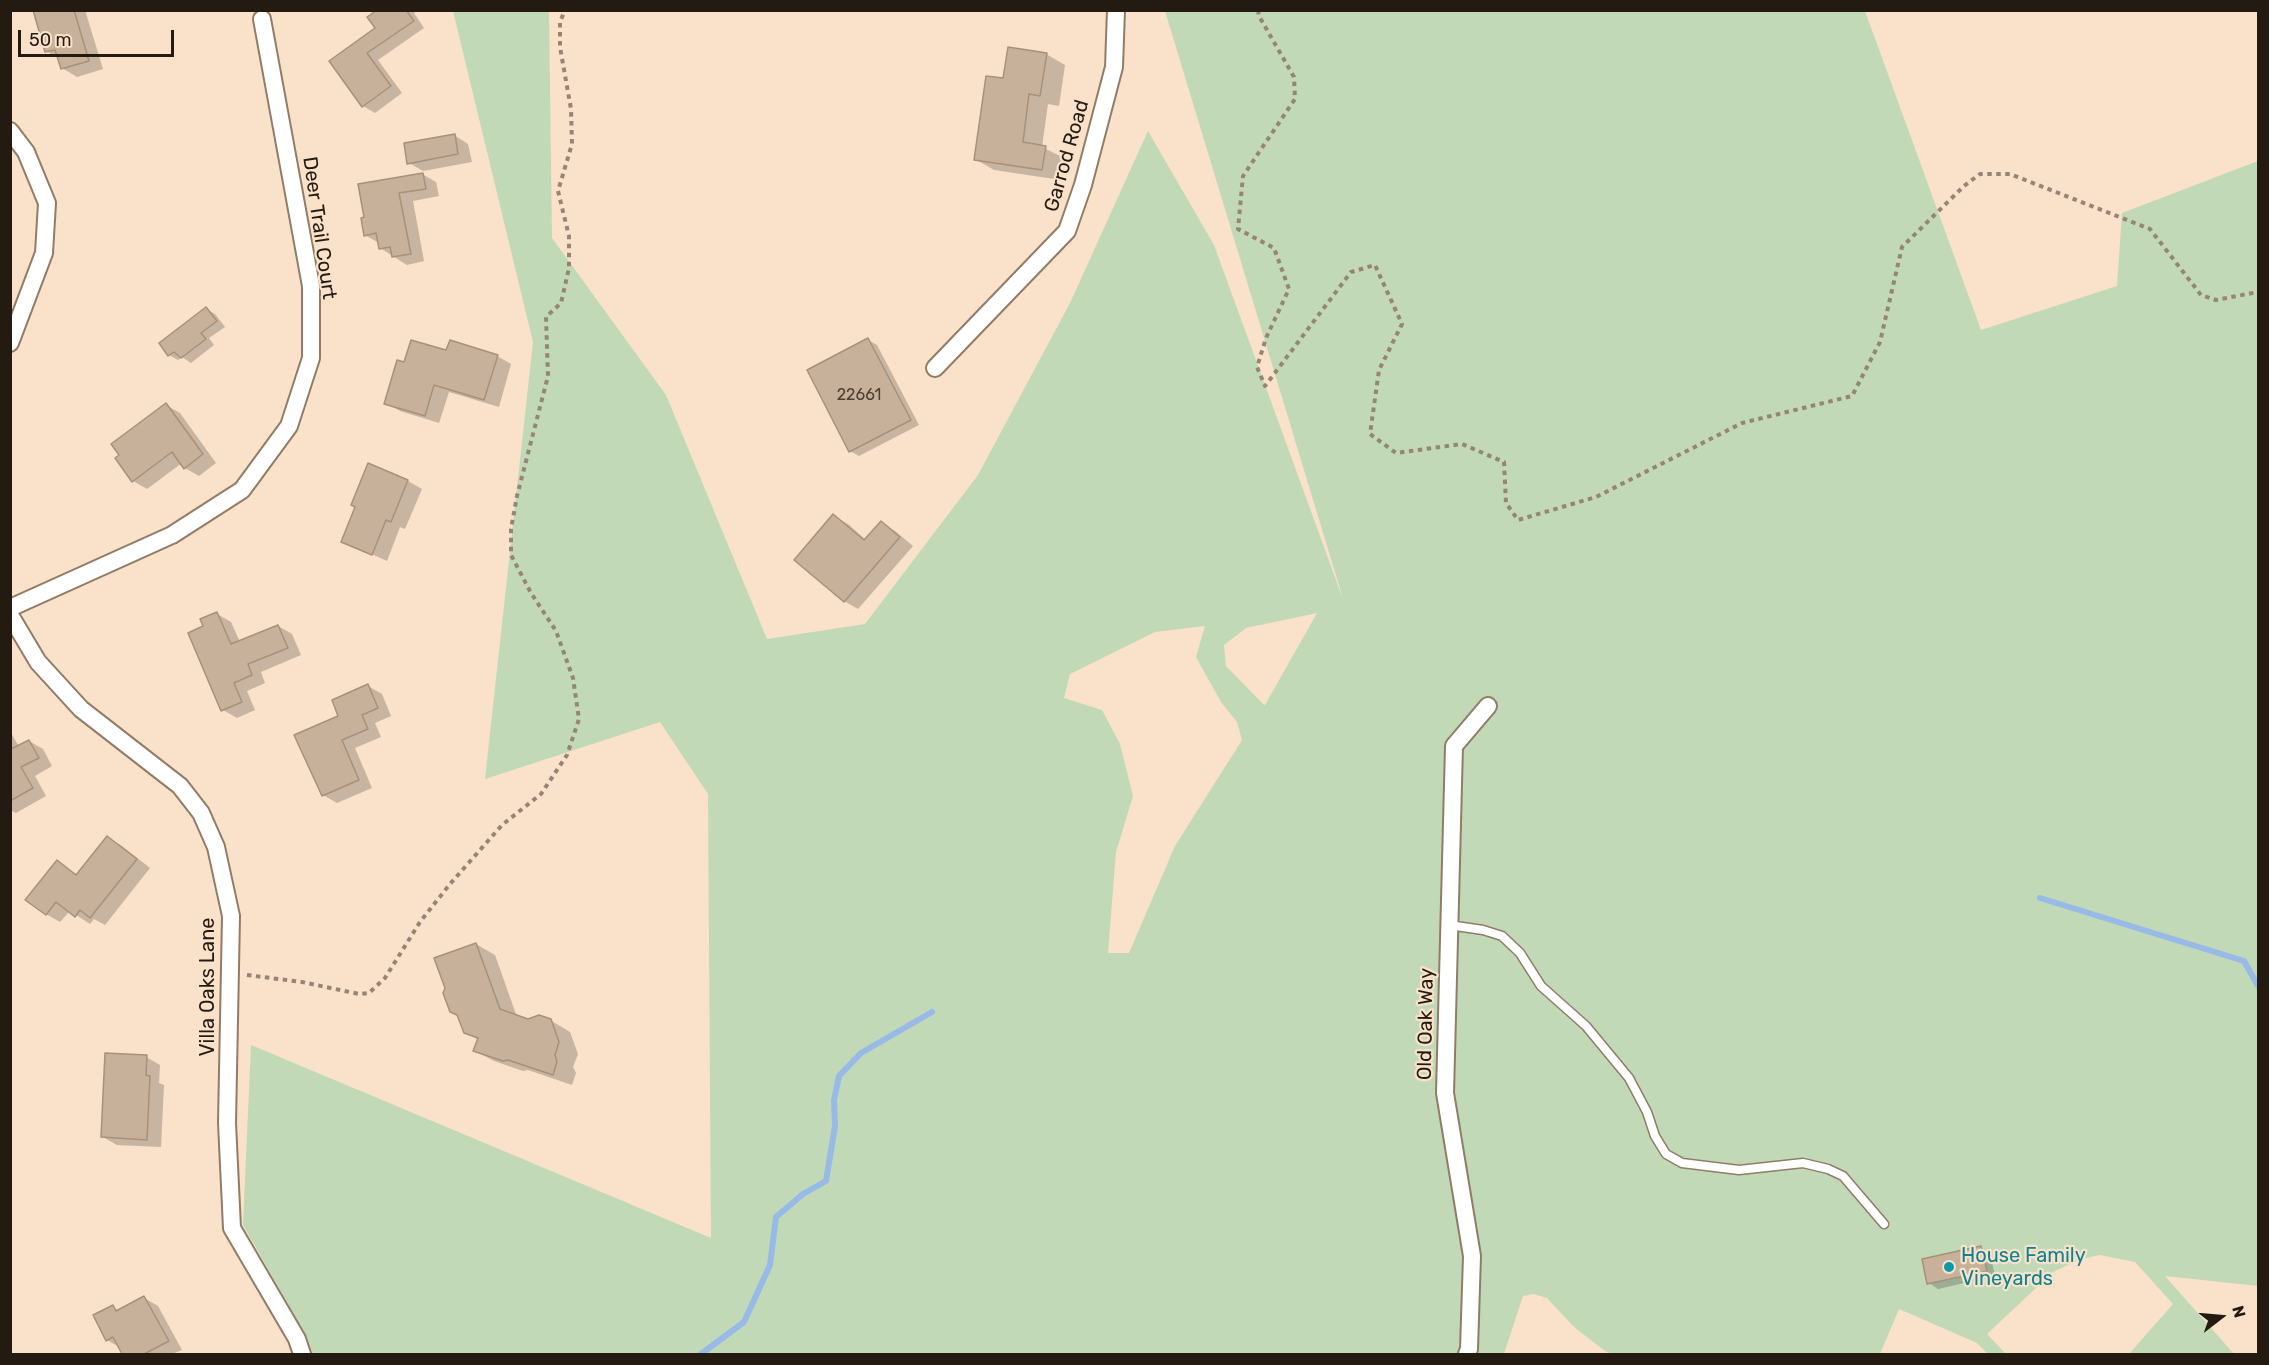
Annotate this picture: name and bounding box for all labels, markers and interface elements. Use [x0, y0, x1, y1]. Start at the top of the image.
scale bar [21, 18, 177, 56]
text: 50 m [29, 29, 72, 51]
street label: Garrod Road [1040, 97, 1094, 215]
street label: Deer Trail Court [297, 155, 341, 301]
house number: 22661 [837, 385, 881, 405]
street label: Villa Oaks Lane [196, 918, 220, 1056]
street label: Old Oak Way [1413, 968, 1439, 1080]
place label: House Family Vineyards [1961, 1244, 2086, 1291]
marker: House Family Vineyards [1942, 1260, 1956, 1274]
north arrow [2191, 1287, 2251, 1347]
text: N [2228, 1304, 2250, 1320]

